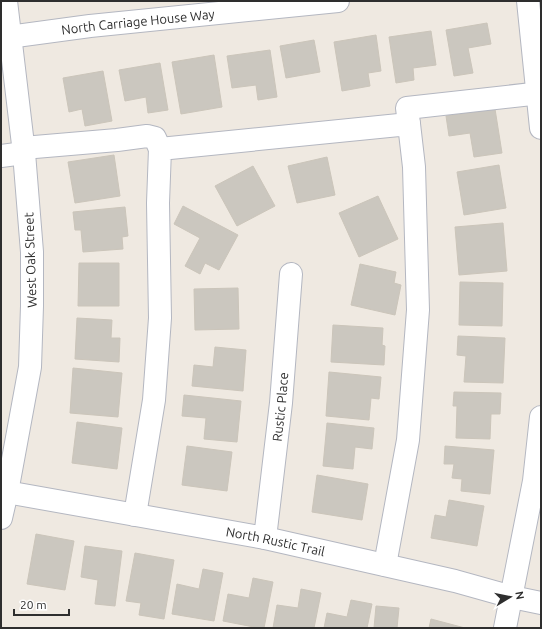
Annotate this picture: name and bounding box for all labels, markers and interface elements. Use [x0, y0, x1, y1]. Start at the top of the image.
street label: North Carriage House Way [60, 6, 215, 37]
street label: West Oak Street [21, 212, 39, 308]
street label: Rustic Place [269, 372, 290, 442]
street label: North Rustic Trail [225, 524, 327, 558]
north arrow [490, 577, 530, 617]
text: N [513, 590, 526, 600]
scale bar [14, 591, 69, 617]
text: 20 m [20, 598, 47, 611]

